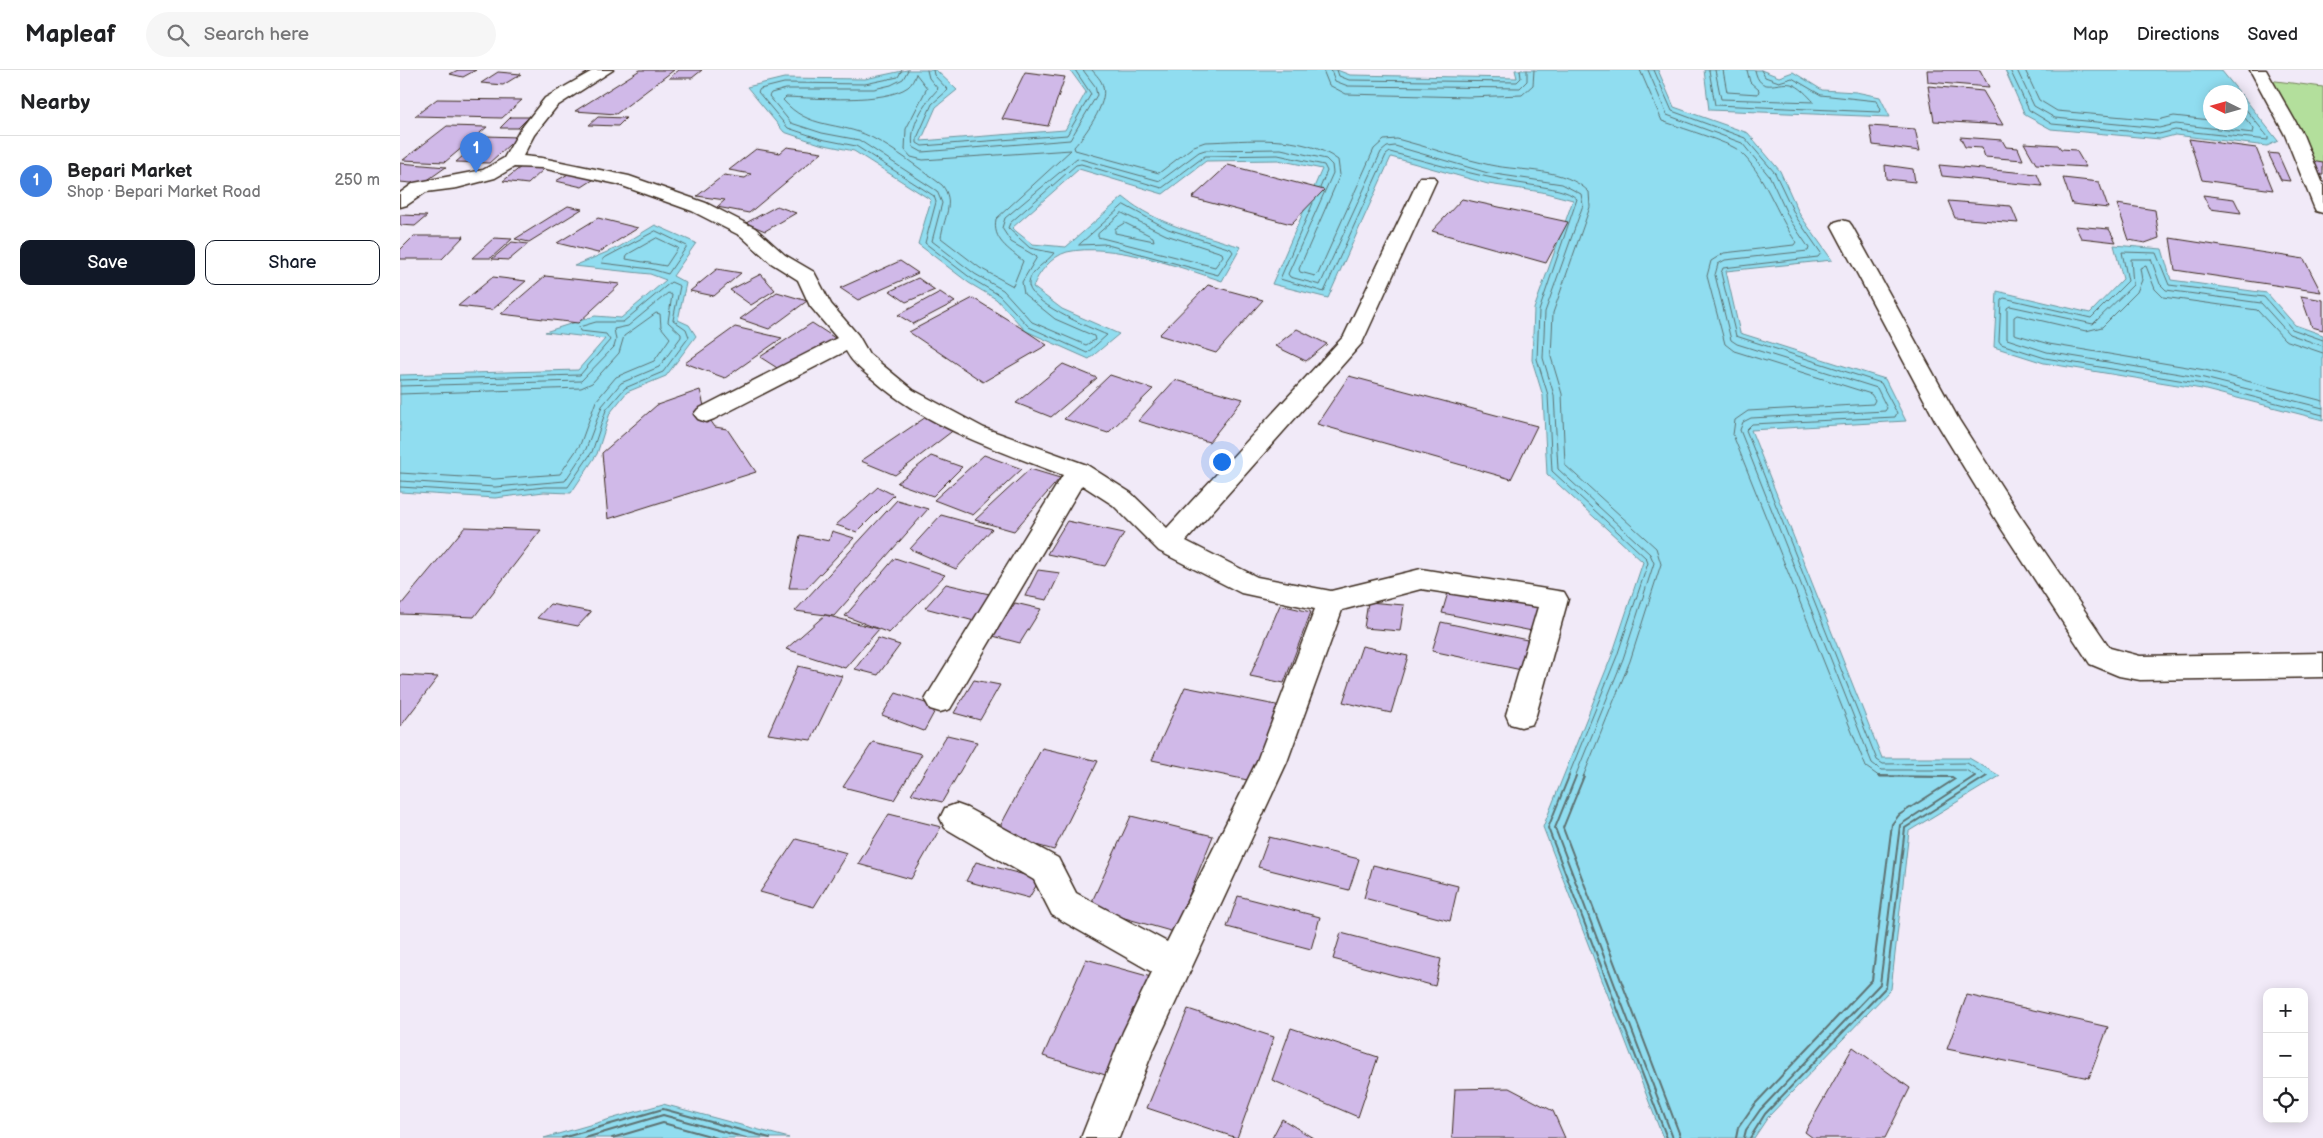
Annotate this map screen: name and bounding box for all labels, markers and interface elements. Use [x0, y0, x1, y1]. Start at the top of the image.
search box [146, 12, 496, 57]
text: Mapleaf [25, 20, 116, 49]
icon: search [164, 21, 192, 49]
text: Search here [204, 23, 309, 46]
text: Map [2073, 24, 2109, 45]
text: Directions [2137, 24, 2219, 45]
text: Saved [2247, 24, 2298, 45]
north arrow [2203, 85, 2248, 130]
text: Nearby [20, 90, 90, 115]
pin: 1 [460, 132, 492, 173]
text: Bepari Market [67, 160, 192, 183]
text: 1 [33, 171, 39, 190]
text: 250 m [334, 171, 380, 190]
text: Shop · Bepari Market Road [67, 183, 261, 202]
button: Save [20, 240, 195, 285]
button: Share [205, 240, 380, 285]
your location [1209, 449, 1235, 475]
map controls [2263, 988, 2308, 1123]
button: + [2263, 988, 2308, 1033]
button: − [2263, 1033, 2308, 1078]
button: locate [2263, 1078, 2308, 1123]

